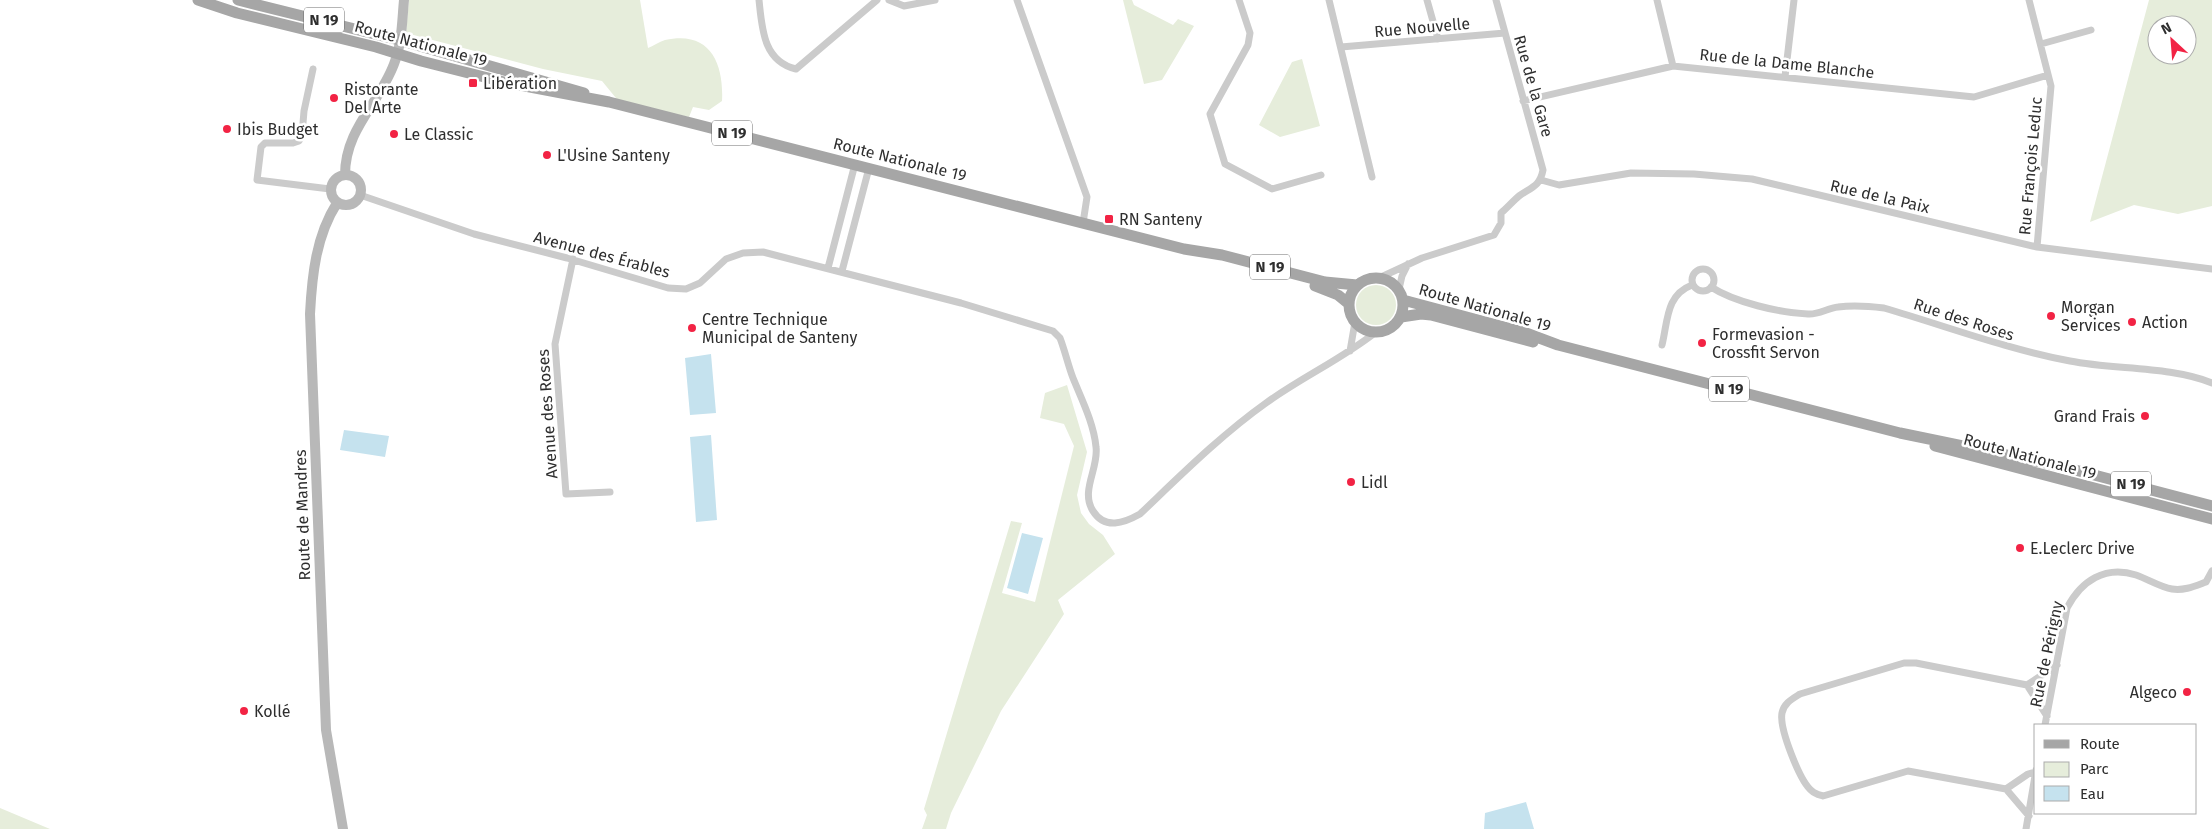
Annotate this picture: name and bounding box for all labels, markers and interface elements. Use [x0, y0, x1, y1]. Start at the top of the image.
road number: N 19 [304, 8, 344, 32]
street label: Rue Nouvelle [1373, 14, 1471, 41]
north arrow [2147, 15, 2197, 65]
street label: Route Nationale 19 [352, 17, 489, 70]
text: N [2159, 19, 2174, 38]
street label: Rue de la Gare [1510, 33, 1557, 139]
street label: Rue de la Dame Blanche [1699, 45, 1875, 82]
place label: Libération [483, 74, 557, 93]
marker: Libération [467, 77, 479, 89]
place label: Ristorante Del Arte [344, 80, 419, 117]
marker: Ristorante Del Arte [328, 92, 340, 104]
street label: Rue François Leduc [2015, 96, 2047, 236]
place label: Ibis Budget [237, 120, 319, 139]
road number: N 19 [712, 120, 752, 146]
marker: Ibis Budget [221, 123, 233, 135]
place label: Le Classic [404, 125, 474, 144]
marker: Le Classic [388, 128, 400, 140]
street label: Route Nationale 19 [831, 134, 968, 185]
place label: L'Usine Santeny [557, 146, 670, 165]
marker: L'Usine Santeny [541, 149, 553, 161]
street label: Rue de la Paix [1828, 176, 1932, 217]
place label: RN Santeny [1119, 210, 1202, 229]
marker: RN Santeny [1103, 213, 1115, 225]
street label: Avenue des Érables [532, 226, 672, 282]
road number: N 19 [1250, 254, 1290, 280]
street label: Route Nationale 19 [1417, 280, 1553, 335]
street label: Rue des Roses [1911, 294, 2016, 345]
place label: Morgan Services [2061, 298, 2121, 335]
place label: Centre Technique Municipal de Santeny [702, 310, 857, 347]
marker: Morgan Services [2045, 310, 2057, 322]
place label: Action [2142, 313, 2188, 332]
marker: Action [2126, 316, 2138, 328]
marker: Centre Technique Municipal de Santeny [686, 322, 698, 334]
place label: Formevasion - Crossfit Servon [1712, 325, 1820, 362]
marker: Formevasion - Crossfit Servon [1696, 337, 1708, 349]
street label: Avenue des Roses [533, 349, 562, 479]
road number: N 19 [1709, 376, 1749, 402]
place label: Grand Frais [2054, 407, 2135, 426]
marker: Grand Frais [2139, 410, 2151, 422]
street label: Route Nationale 19 [1961, 430, 2098, 483]
street label: Route de Mandres [291, 449, 314, 581]
road number: N 19 [2111, 472, 2151, 496]
place label: Lidl [1361, 473, 1388, 492]
marker: Lidl [1345, 476, 1357, 488]
place label: E.Leclerc Drive [2030, 539, 2135, 558]
marker: E.Leclerc Drive [2014, 542, 2026, 554]
street label: Rue de Périgny [2026, 599, 2067, 709]
place label: Algeco [2130, 683, 2177, 702]
marker: Algeco [2181, 686, 2193, 698]
place label: Kollé [254, 702, 291, 721]
marker: Kollé [238, 705, 250, 717]
legend [2034, 724, 2197, 814]
text: Route [2080, 735, 2120, 753]
text: Parc [2080, 760, 2109, 778]
text: Eau [2080, 785, 2105, 803]

